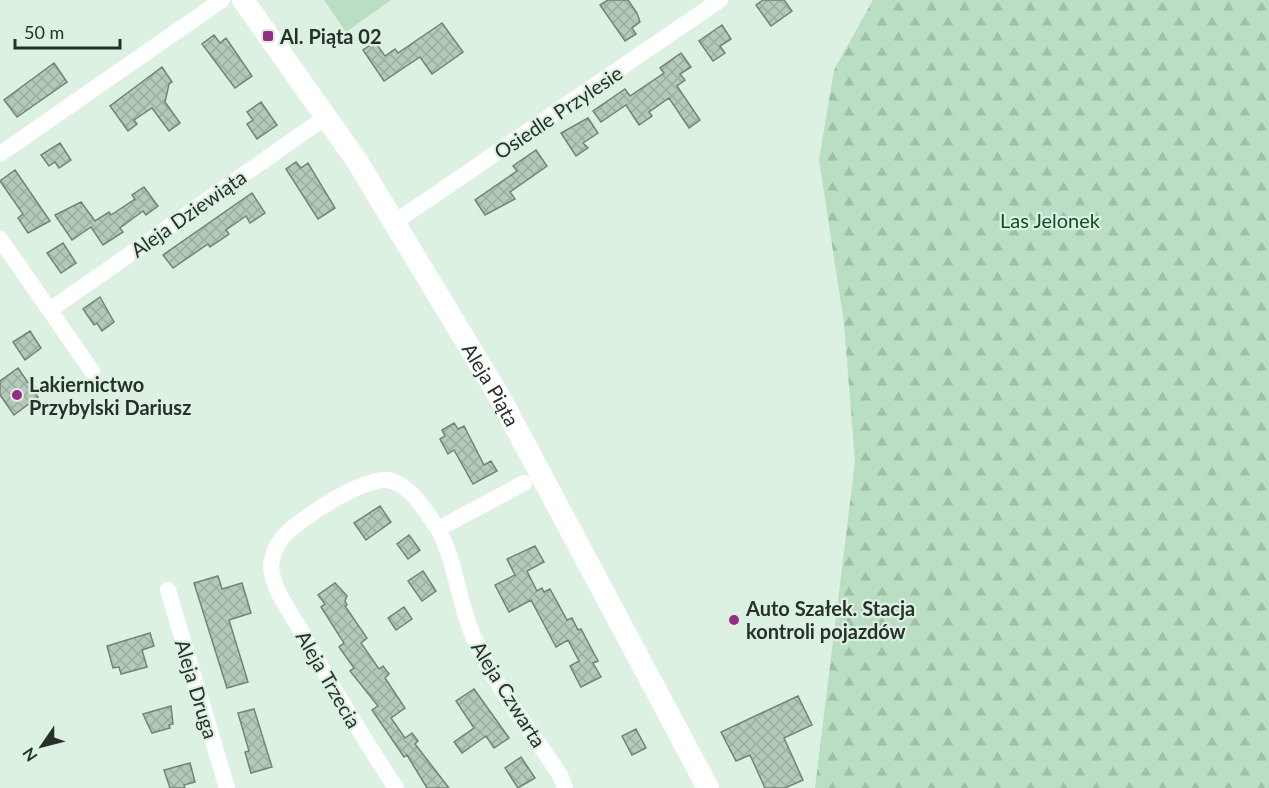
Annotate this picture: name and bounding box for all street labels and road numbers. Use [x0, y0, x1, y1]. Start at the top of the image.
street label: Osiedle Przylesie [489, 60, 627, 164]
street label: Aleja Dziewiąta [126, 164, 250, 262]
street label: Aleja Piąta [458, 338, 525, 430]
street label: Aleja Trzecia [291, 626, 367, 732]
street label: Aleja Czwarta [467, 636, 551, 752]
street label: Aleja Druga [171, 637, 223, 741]

